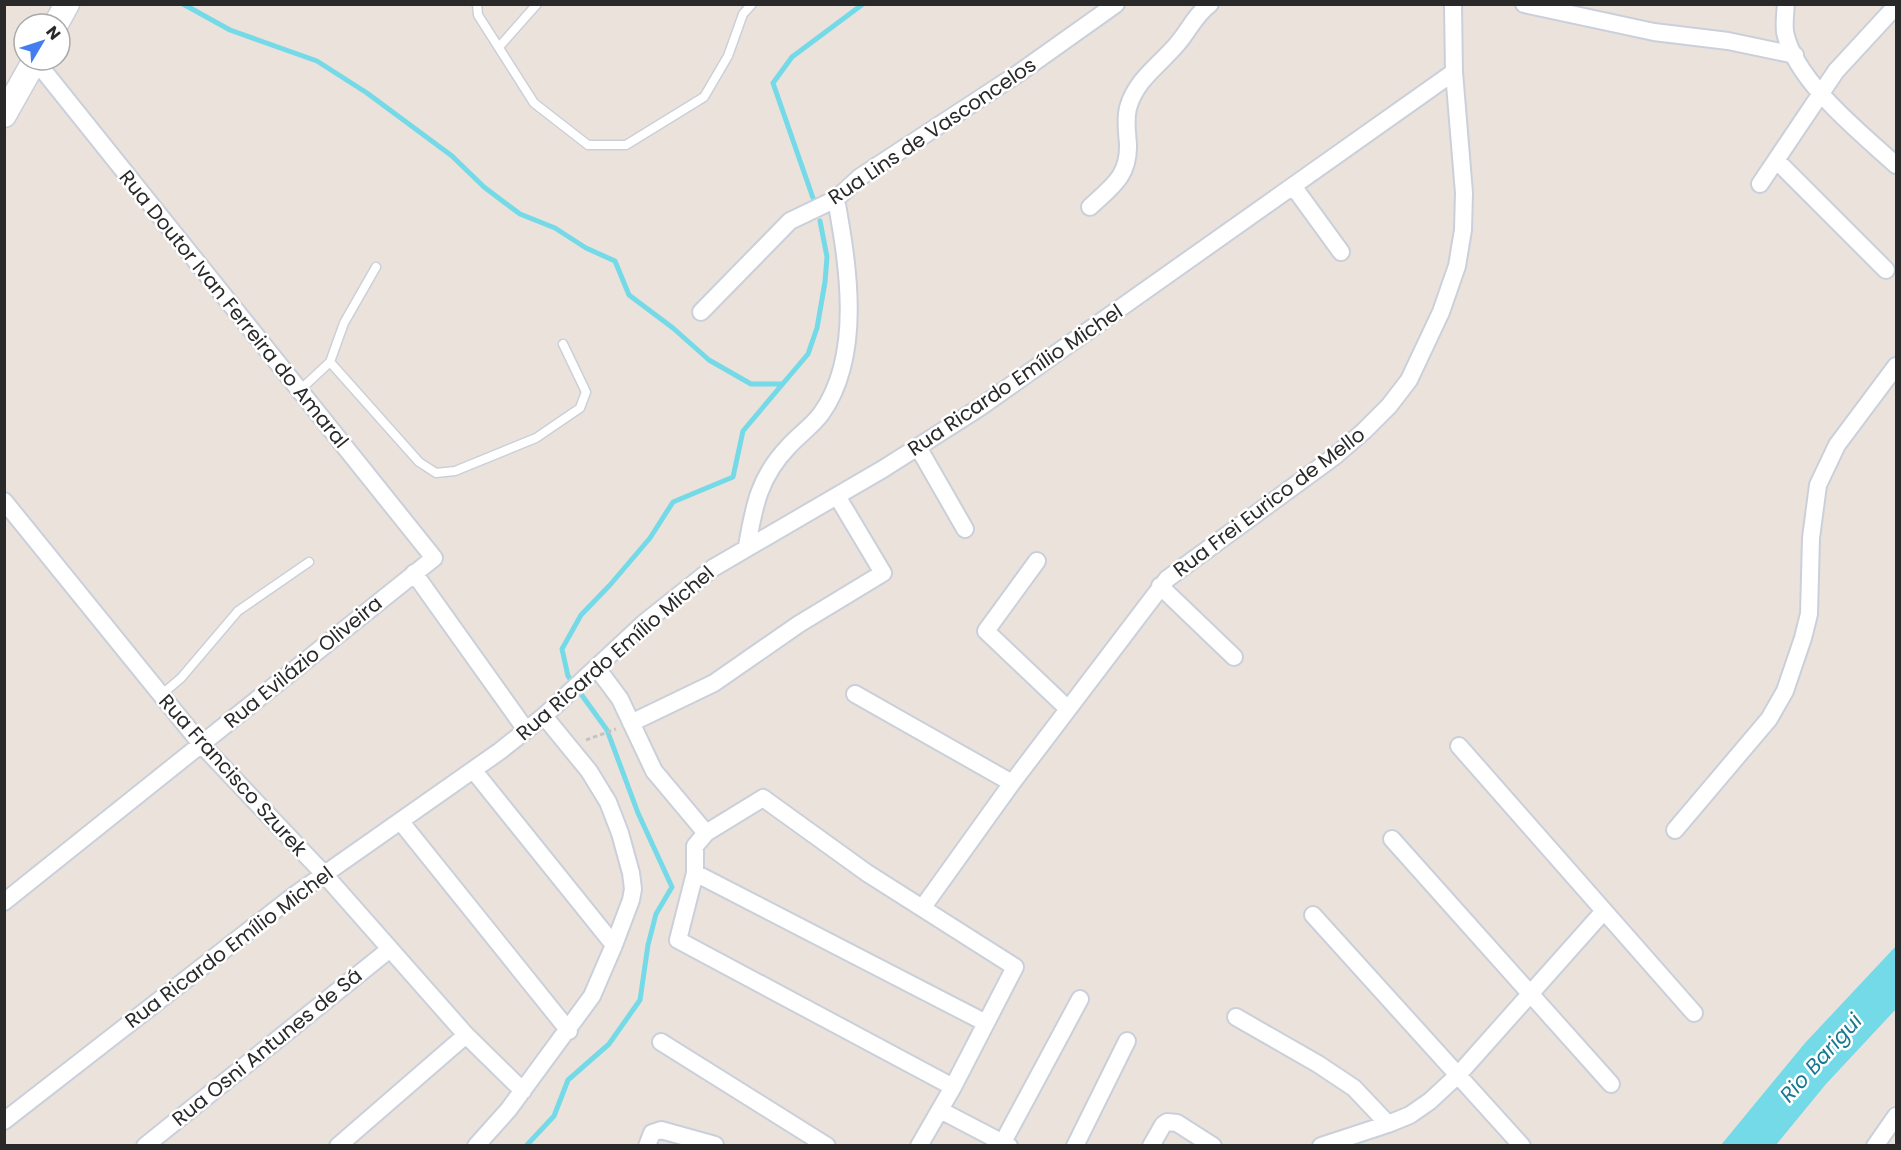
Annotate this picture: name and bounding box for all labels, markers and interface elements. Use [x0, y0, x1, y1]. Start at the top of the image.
north arrow [12, 12, 72, 72]
text: N [41, 21, 66, 45]
street label: Rua Lins de Vasconcelos [823, 51, 1041, 211]
street label: Rua Doutor Ivan Ferreira do Amaral [113, 164, 355, 454]
street label: Rua Ricardo Emílio Michel [902, 297, 1128, 463]
street label: Rua Frei Eurico de Mello [1167, 421, 1371, 583]
street label: Rua Ricardo Emílio Michel [510, 559, 720, 747]
street label: Rua Evilázio Oliveira [218, 589, 388, 735]
street label: Rua Francisco Szurek [153, 688, 314, 863]
street label: Rua Ricardo Emílio Michel [119, 859, 339, 1035]
street label: Rua Osni Antunes de Sá [166, 962, 368, 1132]
water label: Rio Barigui [1773, 1006, 1869, 1108]

